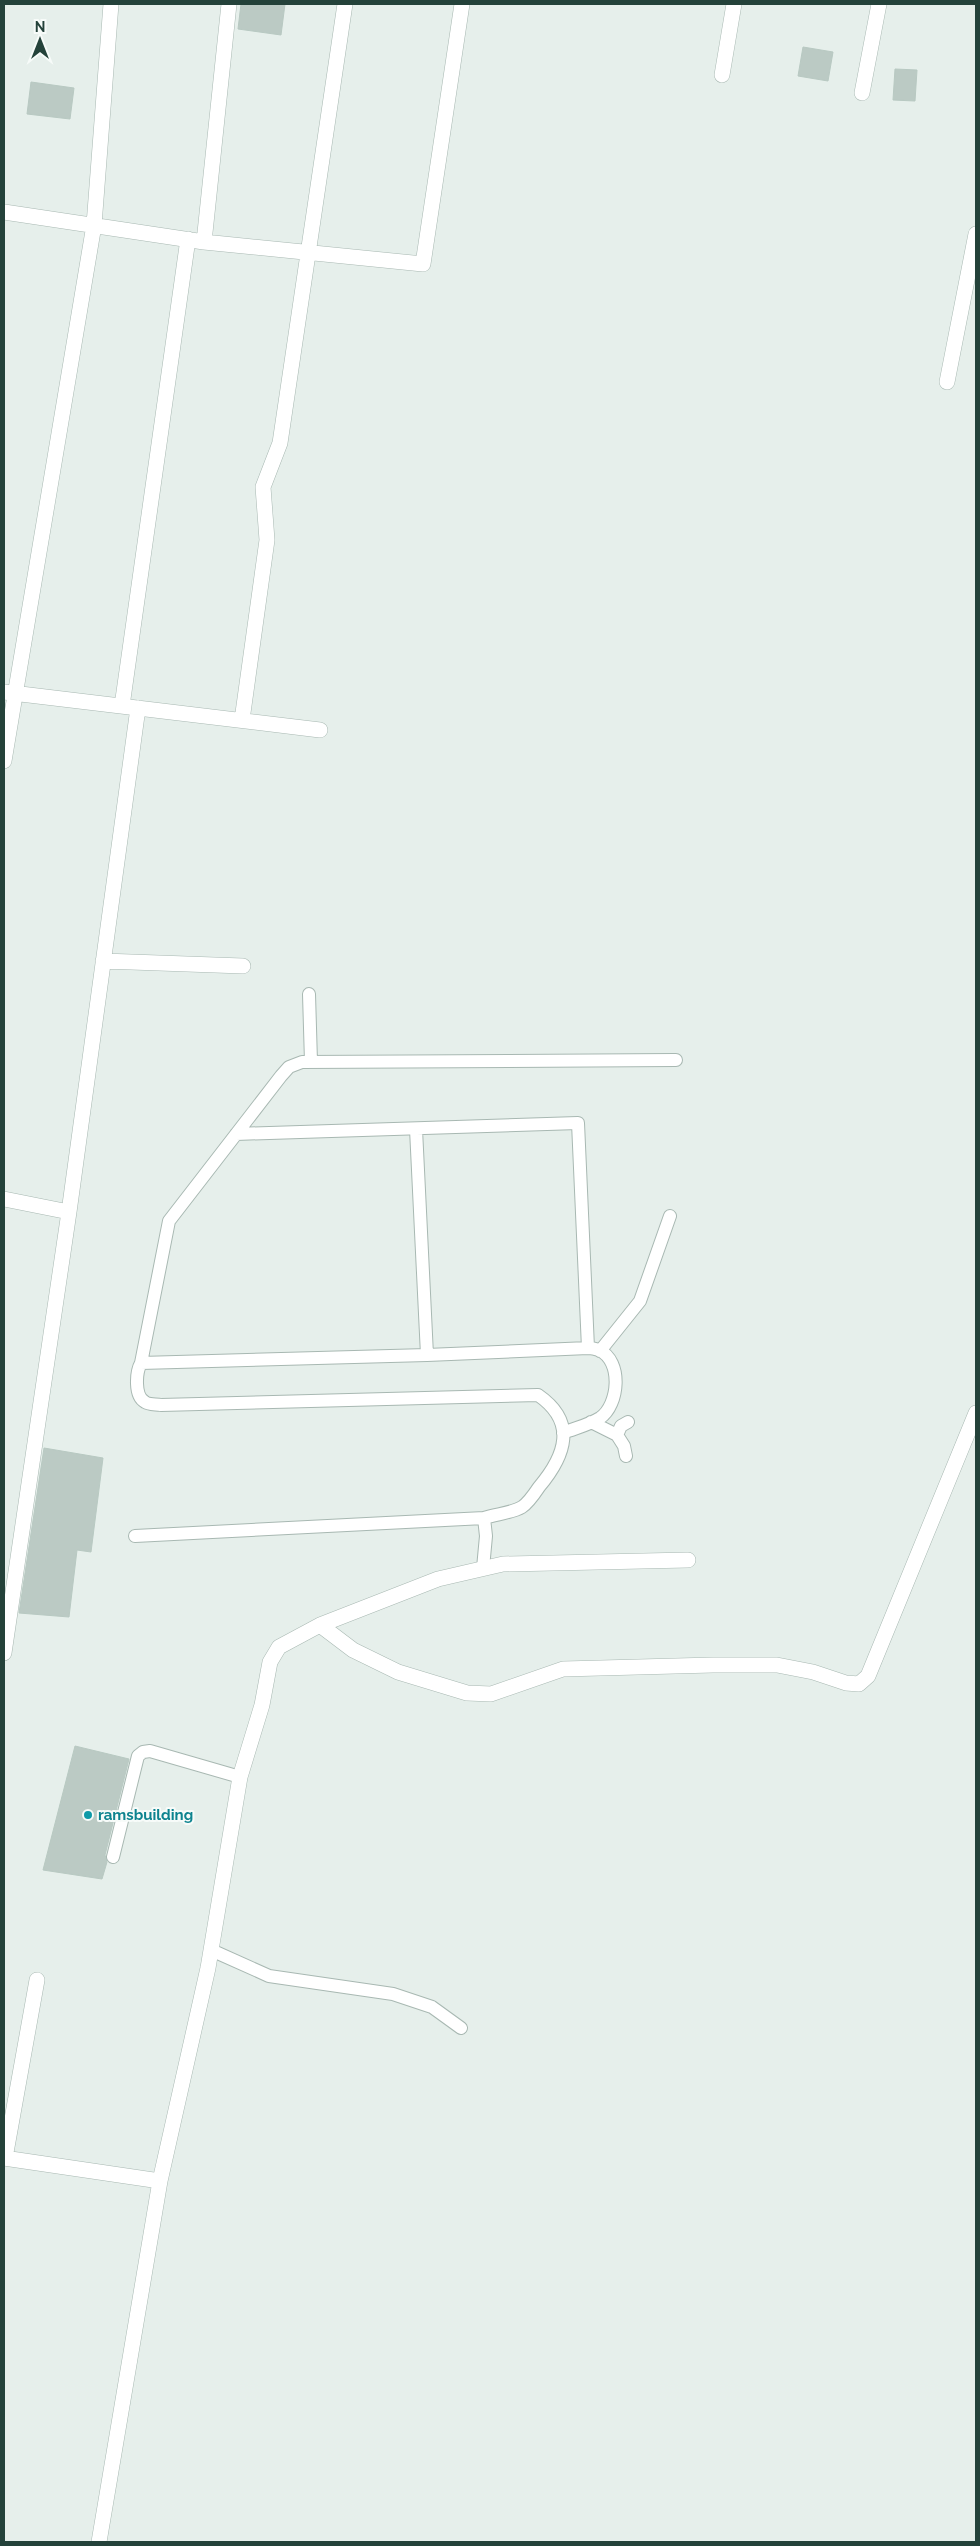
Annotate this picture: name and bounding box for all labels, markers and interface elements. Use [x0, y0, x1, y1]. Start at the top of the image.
north arrow [15, 15, 65, 65]
text: N [35, 19, 45, 35]
place label: ramsbuilding [98, 1806, 193, 1824]
marker: ramsbuilding [82, 1809, 94, 1821]

